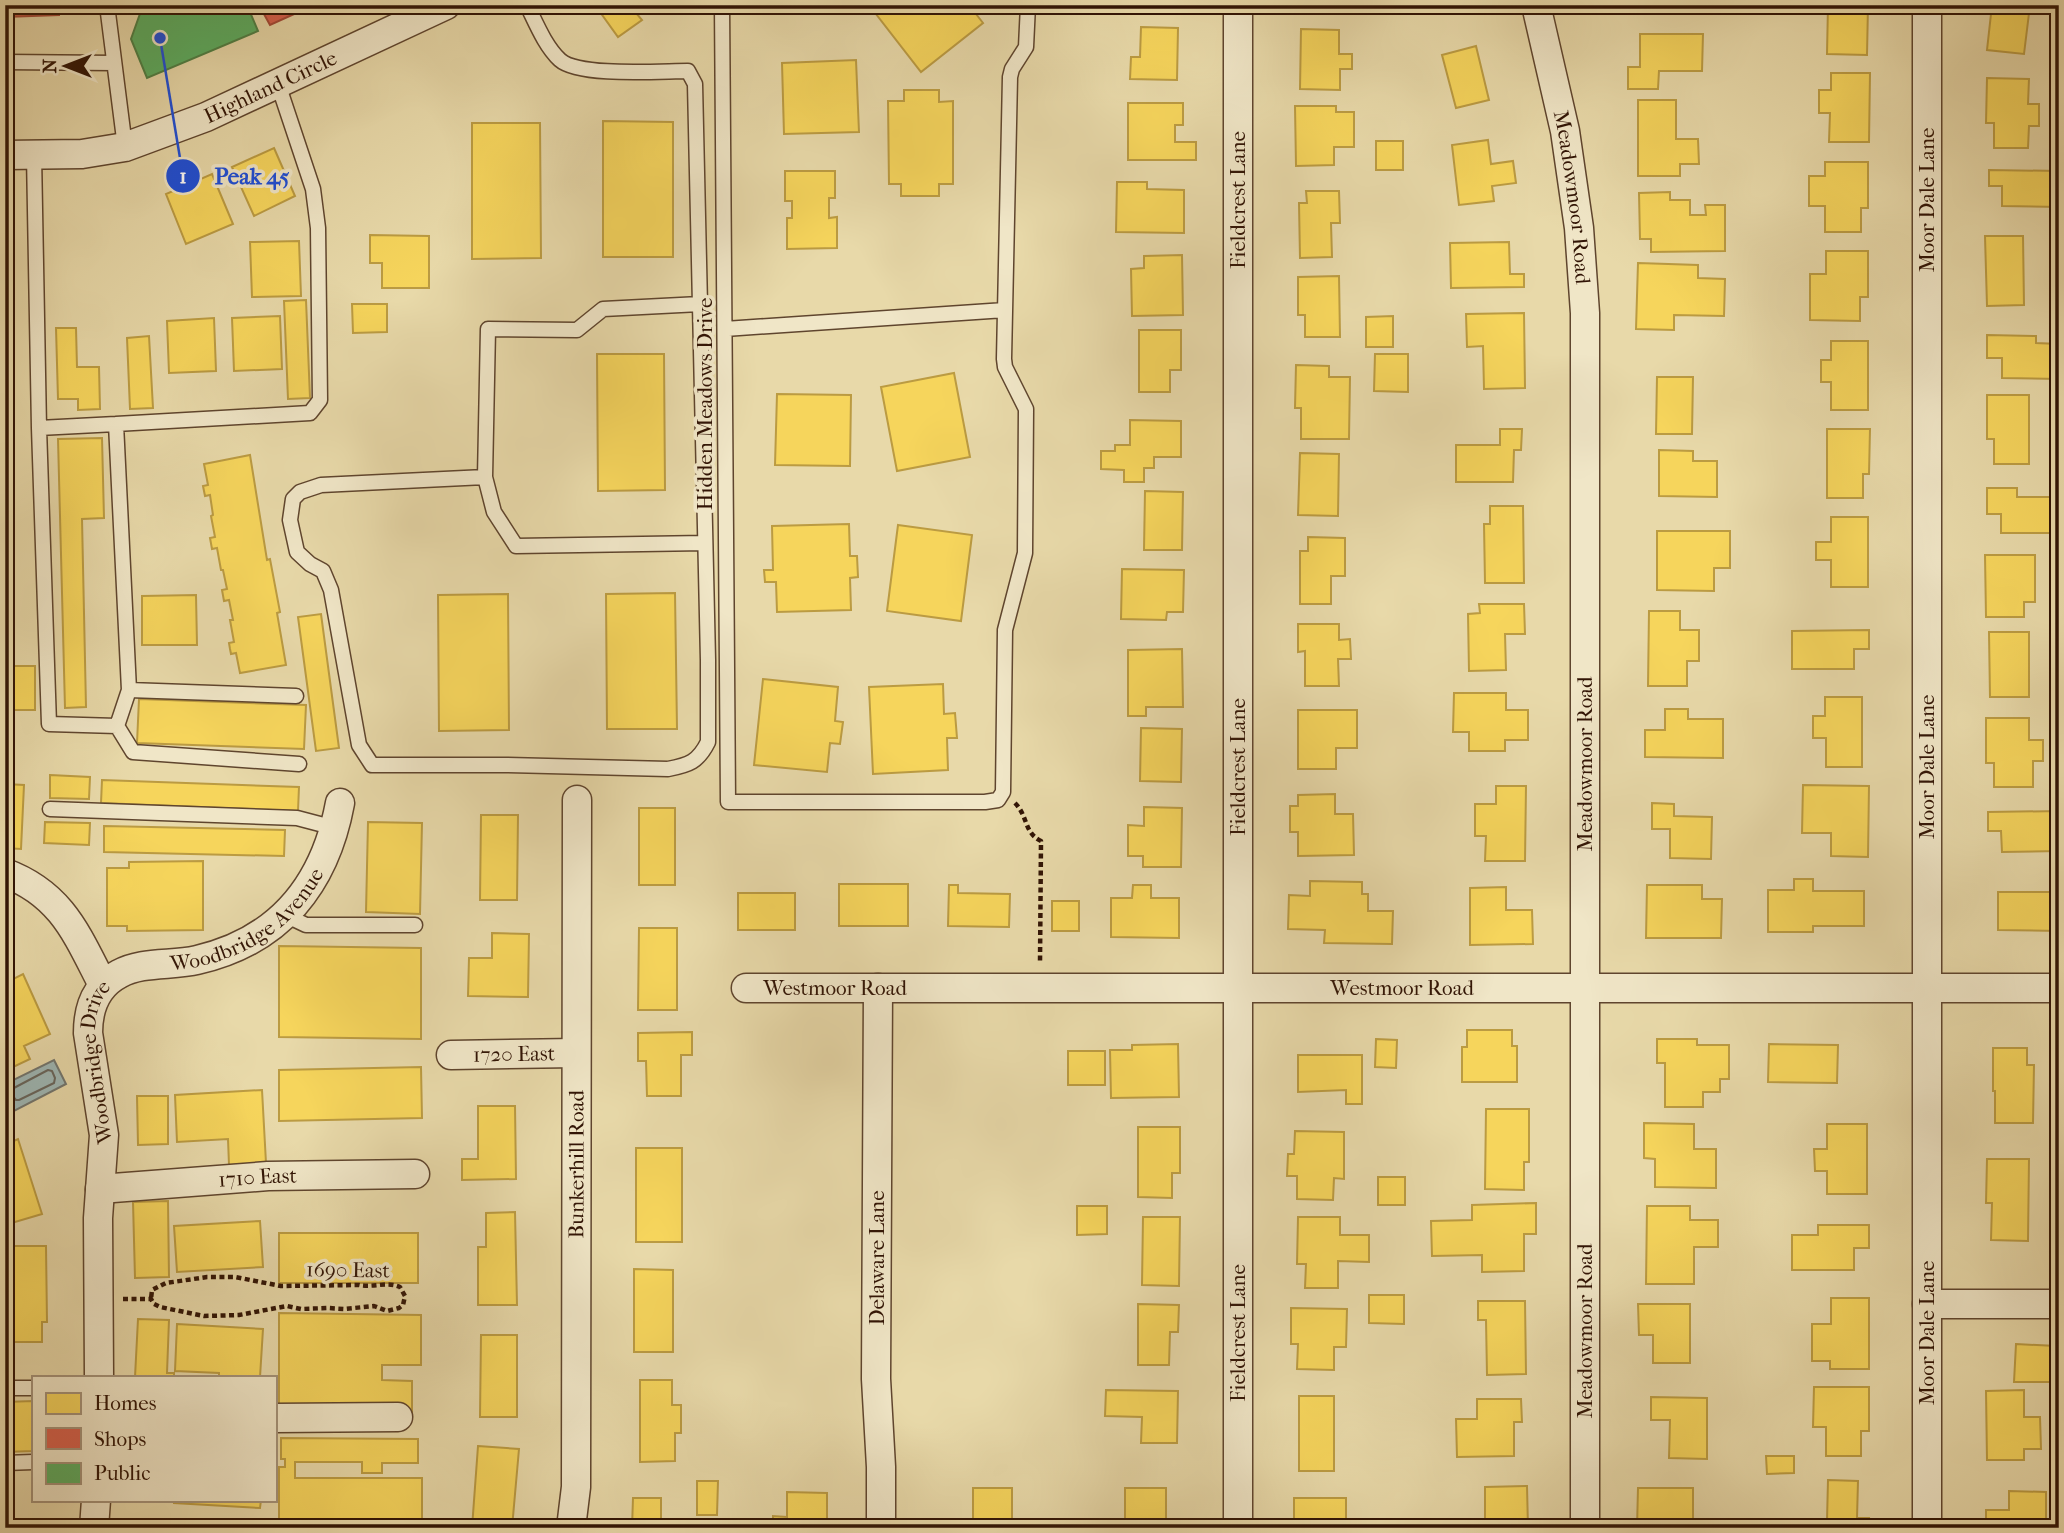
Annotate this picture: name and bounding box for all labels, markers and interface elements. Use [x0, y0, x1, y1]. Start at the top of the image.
north arrow [32, 32, 102, 102]
street label: Highland Circle [200, 46, 341, 128]
text: N [39, 58, 61, 73]
street label: Meadowmoor Road [1549, 108, 1595, 286]
street label: Moor Dale Lane [1915, 128, 1939, 272]
street label: Fieldcrest Lane [1226, 131, 1250, 269]
callout: Peak 45 [166, 154, 304, 198]
text: Peak 45 [214, 163, 290, 190]
text: 1 [179, 164, 187, 188]
street label: Hidden Meadows Drive [693, 298, 717, 510]
street label: Meadowmoor Road [1573, 676, 1597, 852]
street label: Moor Dale Lane [1915, 695, 1939, 839]
street label: Fieldcrest Lane [1226, 698, 1250, 836]
street label: Woodbridge Avenue [168, 864, 328, 976]
street label: Woodbridge Drive [76, 975, 117, 1146]
street label: Westmoor Road [762, 976, 907, 1000]
street label: Westmoor Road [1329, 976, 1474, 1000]
street label: 1720 East [473, 1041, 556, 1067]
street label: Bunkerhill Road [564, 1090, 589, 1239]
street label: 1710 East [217, 1164, 298, 1192]
street label: Delaware Lane [865, 1190, 889, 1326]
street label: Meadowmoor Road [1573, 1243, 1597, 1419]
street label: 1690 East [306, 1257, 391, 1283]
street label: Moor Dale Lane [1915, 1261, 1939, 1405]
street label: Fieldcrest Lane [1226, 1264, 1250, 1402]
legend [32, 1376, 276, 1502]
text: Homes [94, 1391, 157, 1415]
text: Shops [94, 1427, 147, 1451]
text: Public [94, 1461, 150, 1485]

